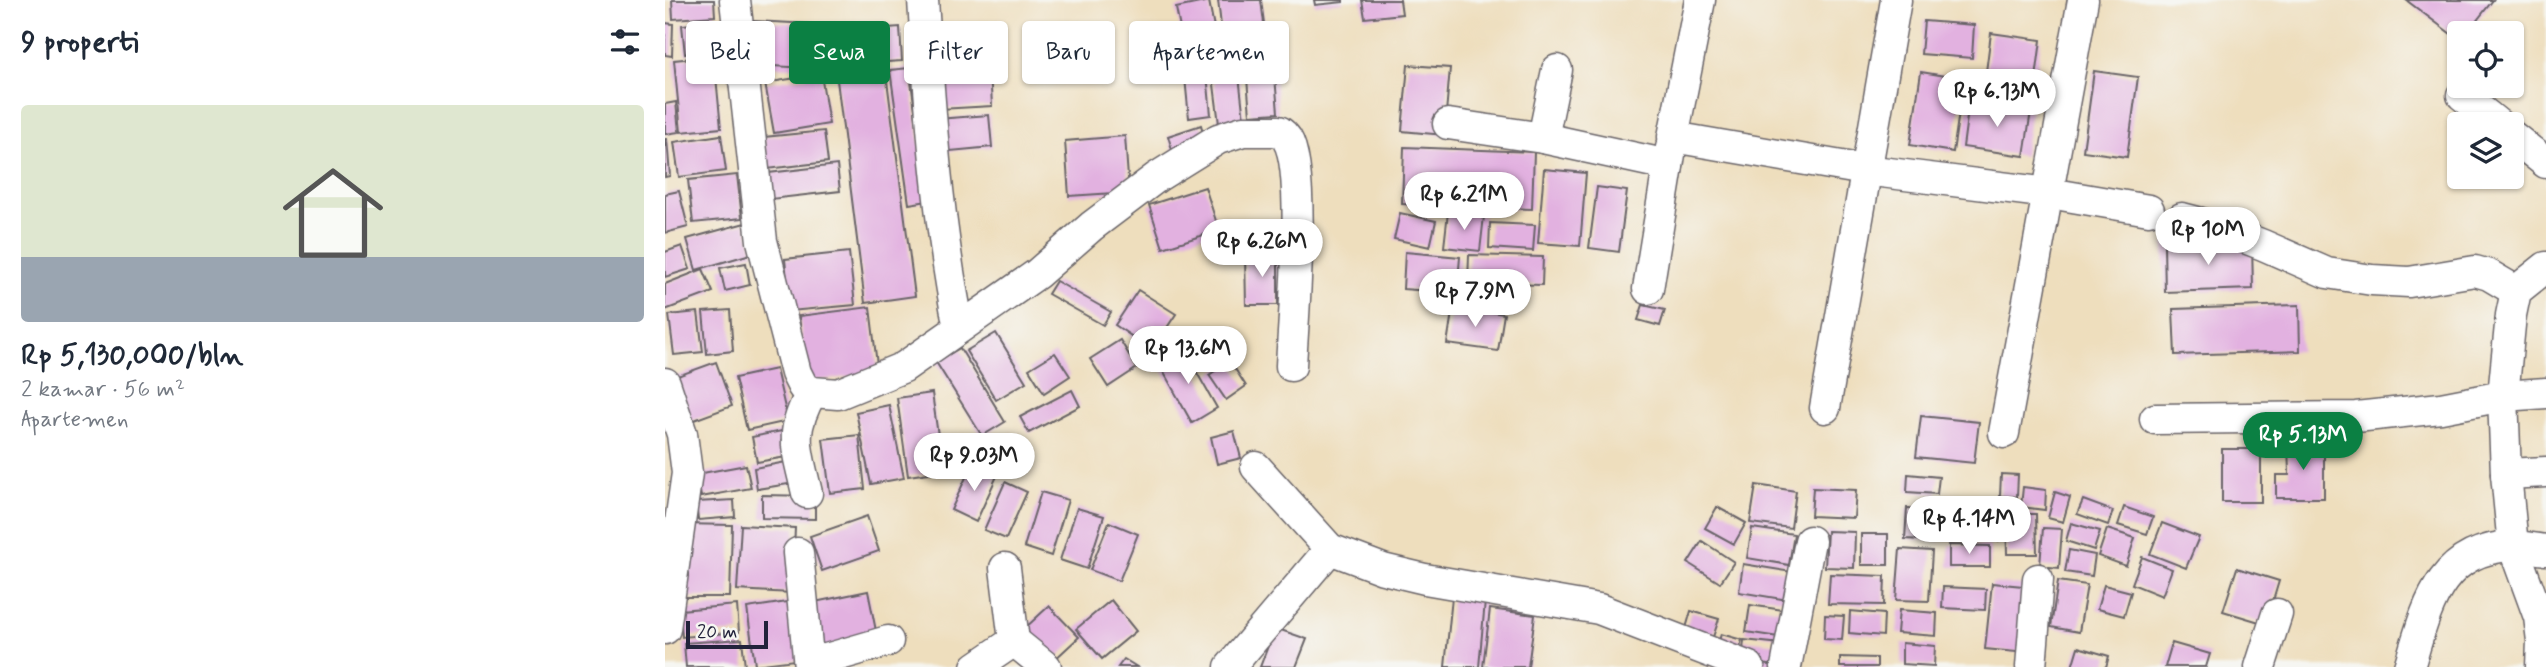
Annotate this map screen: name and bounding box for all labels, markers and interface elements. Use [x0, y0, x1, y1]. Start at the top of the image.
chip: Beli [686, 21, 775, 84]
chip: Sewa [789, 21, 890, 84]
chip: Filter [904, 21, 1008, 84]
chip: Baru [1022, 21, 1115, 84]
chip: Apartemen [1129, 21, 1289, 84]
map controls [2447, 21, 2524, 189]
button: locate [2447, 21, 2524, 98]
text: 9 properti [21, 23, 139, 62]
icon: filters [606, 23, 644, 61]
pin: Rp 6.13M [1925, 69, 2069, 129]
text: Rp 6.13M [1954, 77, 2040, 107]
button: layers [2447, 112, 2524, 189]
icon: home [270, 150, 396, 276]
pin: Rp 6.21M [1392, 173, 1536, 232]
text: Rp 6.21M [1420, 180, 1508, 210]
pin: Rp 10M [2151, 208, 2265, 267]
text: Rp 10M [2171, 215, 2245, 245]
pin: Rp 6.26M [1190, 219, 1334, 279]
text: Rp 6.26M [1217, 227, 1307, 257]
pin: Rp 7.9M [1410, 270, 1540, 329]
text: Rp 7.9M [1435, 277, 1515, 307]
pin: Rp 13.6M [1116, 326, 1260, 386]
text: Rp 13.6M [1145, 334, 1231, 364]
text: Rp 5,130,000/bln [21, 336, 243, 375]
text: 2 kamar · 56 m² [21, 375, 185, 405]
text: Apartemen [21, 405, 129, 435]
pin: Rp 5.13M [2231, 412, 2375, 472]
text: Rp 5.13M [2259, 420, 2347, 450]
pin: Rp 9.03M [902, 434, 1046, 493]
text: Rp 9.03M [930, 441, 1018, 471]
pin: Rp 4.14M [1897, 496, 2041, 556]
text: Rp 4.14M [1923, 504, 2015, 534]
scale bar [686, 618, 768, 650]
text: 20 m [697, 620, 737, 645]

